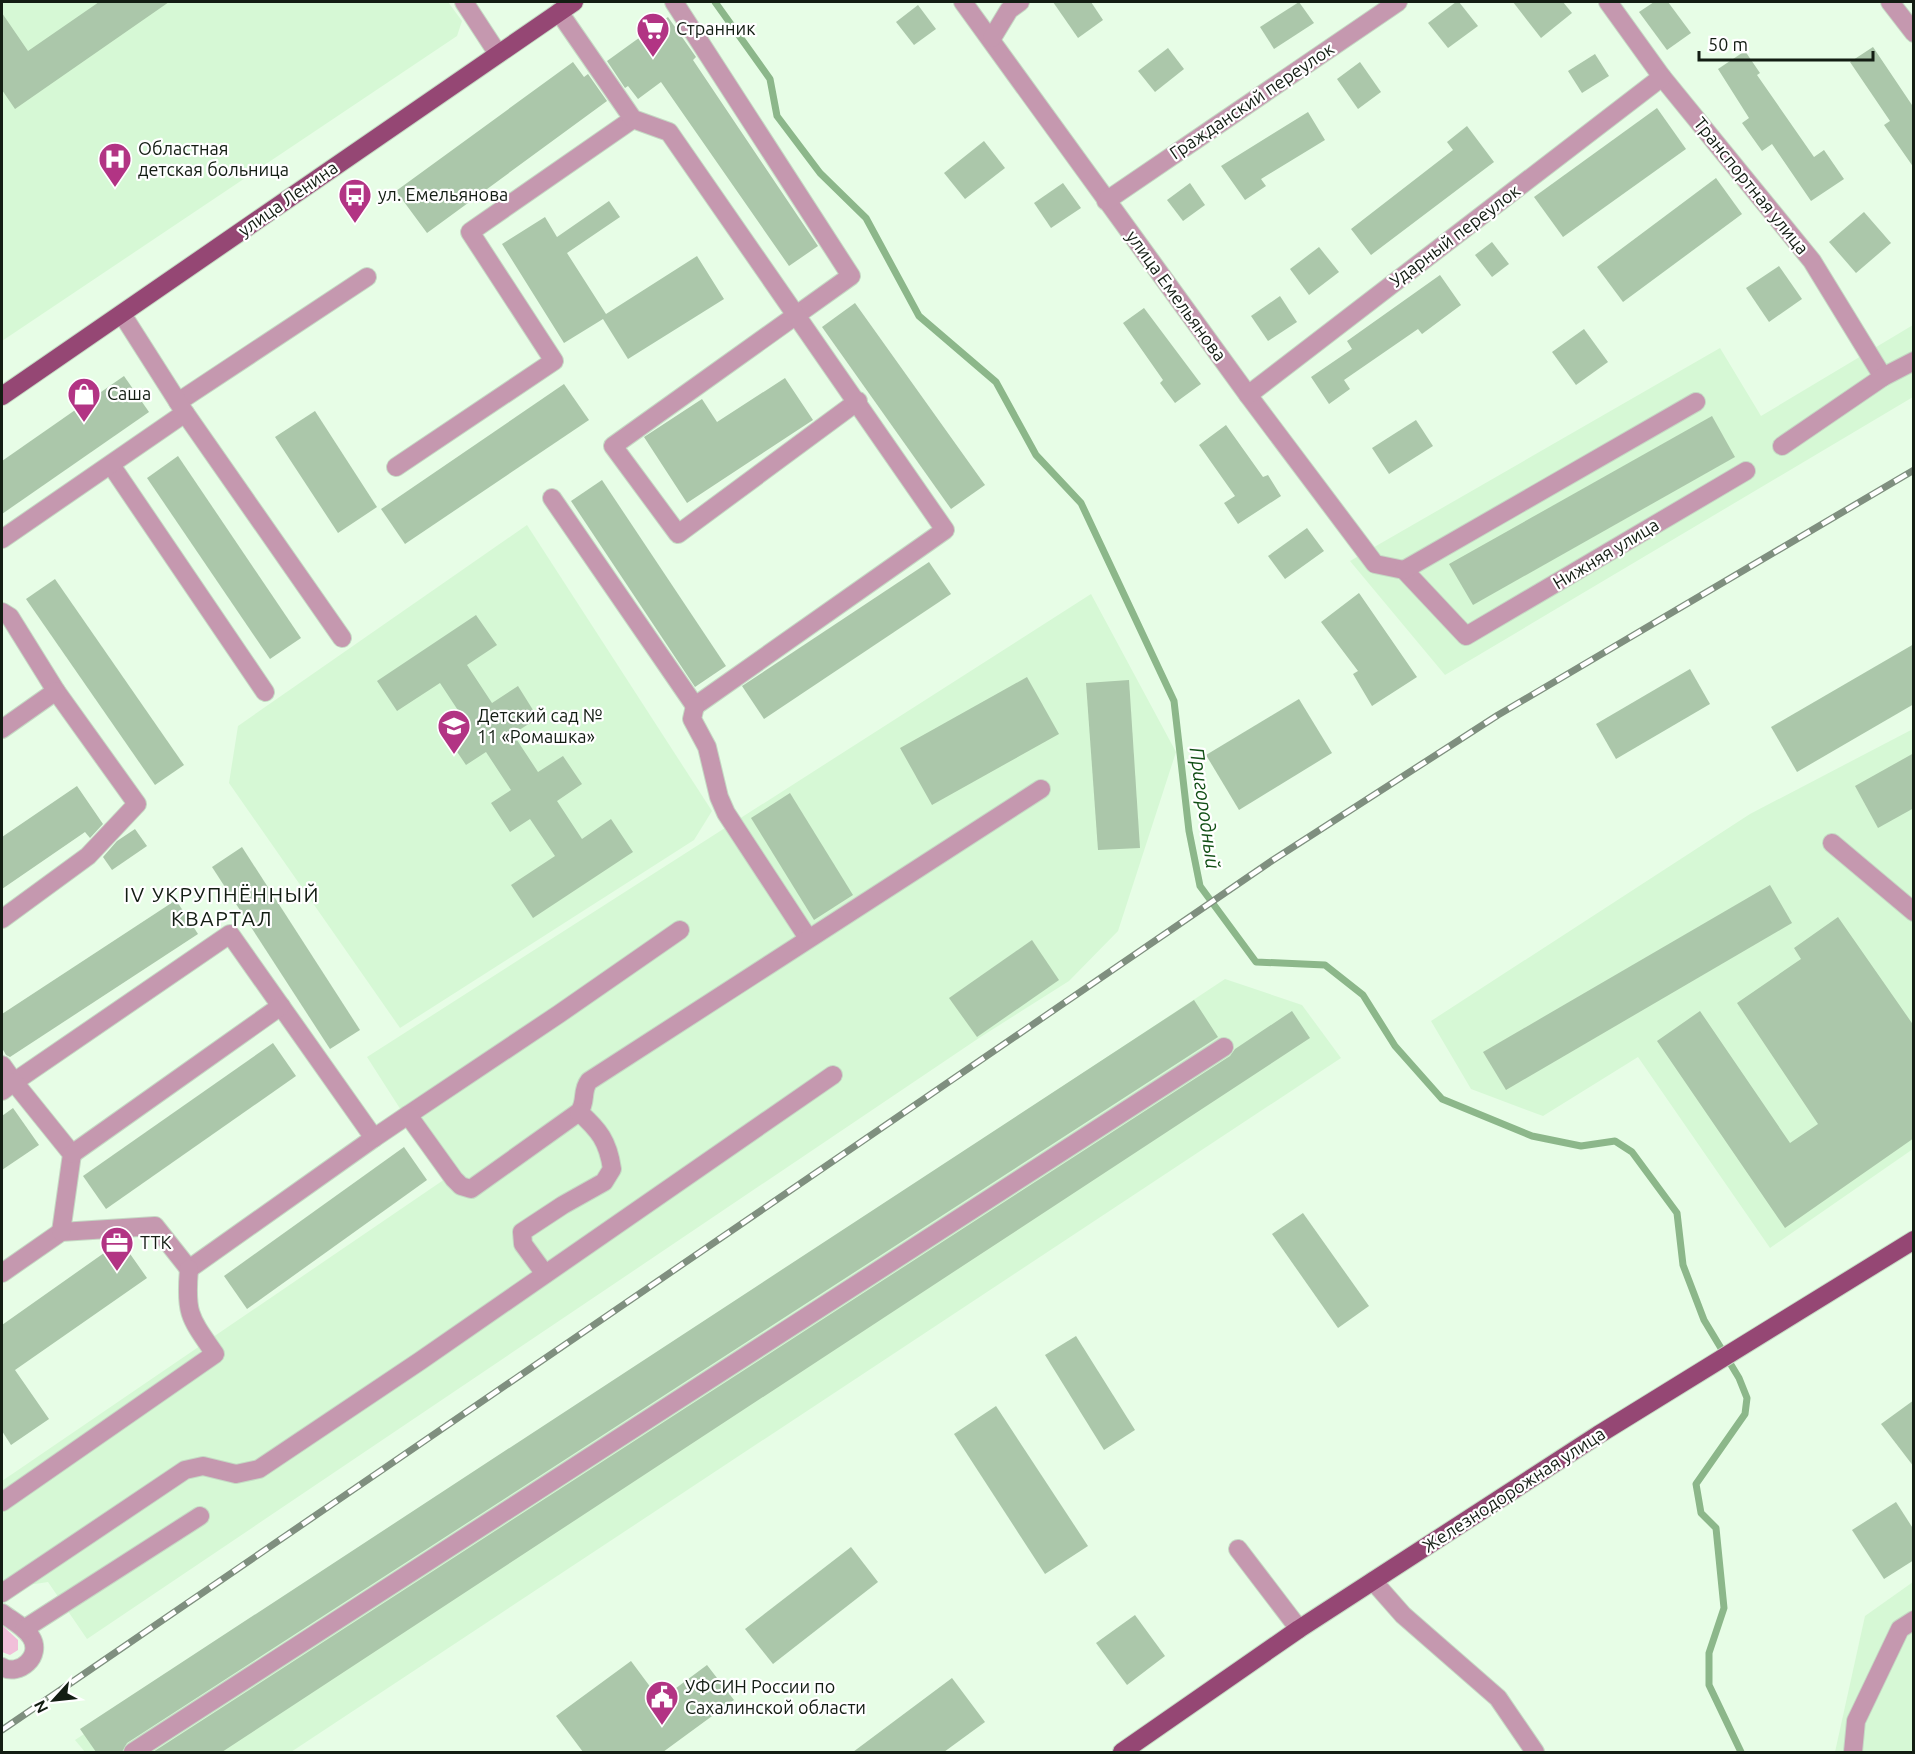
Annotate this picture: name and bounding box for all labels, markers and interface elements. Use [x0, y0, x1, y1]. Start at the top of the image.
supermarket icon: Странник [635, 11, 671, 58]
place label: Странник [676, 18, 755, 38]
scale bar [1699, 24, 1873, 62]
text: 50 m [1708, 34, 1748, 54]
street label: Гражданский переулок [1165, 38, 1337, 163]
street label: Транспортная улица [1690, 113, 1813, 258]
place label: Областная детская больница [138, 138, 289, 179]
hospital icon: Областная детская больница [97, 141, 133, 188]
street label: улица Ленина [234, 157, 341, 240]
bus stop icon: ул. Емельянова [337, 177, 373, 224]
street label: Ударный переулок [1385, 180, 1523, 291]
place label: ул. Емельянова [378, 184, 508, 204]
street label: улица Емельянова [1123, 226, 1231, 365]
shop icon: Саша [66, 376, 102, 423]
place label: Саша [107, 383, 151, 403]
street label: Нижняя улица [1549, 514, 1662, 593]
place label: Детский сад № 11 «Ромашка» [477, 705, 603, 746]
school or university icon: Детский сад № 11 «Ромашка» [436, 708, 472, 755]
water label: Пригородный [1186, 746, 1225, 870]
district label: IV УКРУПНЁННЫЙ КВАРТАЛ [124, 882, 320, 930]
office icon: ТТК [99, 1225, 135, 1272]
place label: ТТК [140, 1232, 171, 1252]
street label: Железнодорожная улица [1419, 1423, 1608, 1556]
north arrow [24, 1670, 84, 1730]
place label: УФСИН России по Сахалинской области [685, 1676, 866, 1717]
public building icon: УФСИН России по Сахалинской области [644, 1679, 680, 1726]
text: N [30, 1697, 51, 1716]

